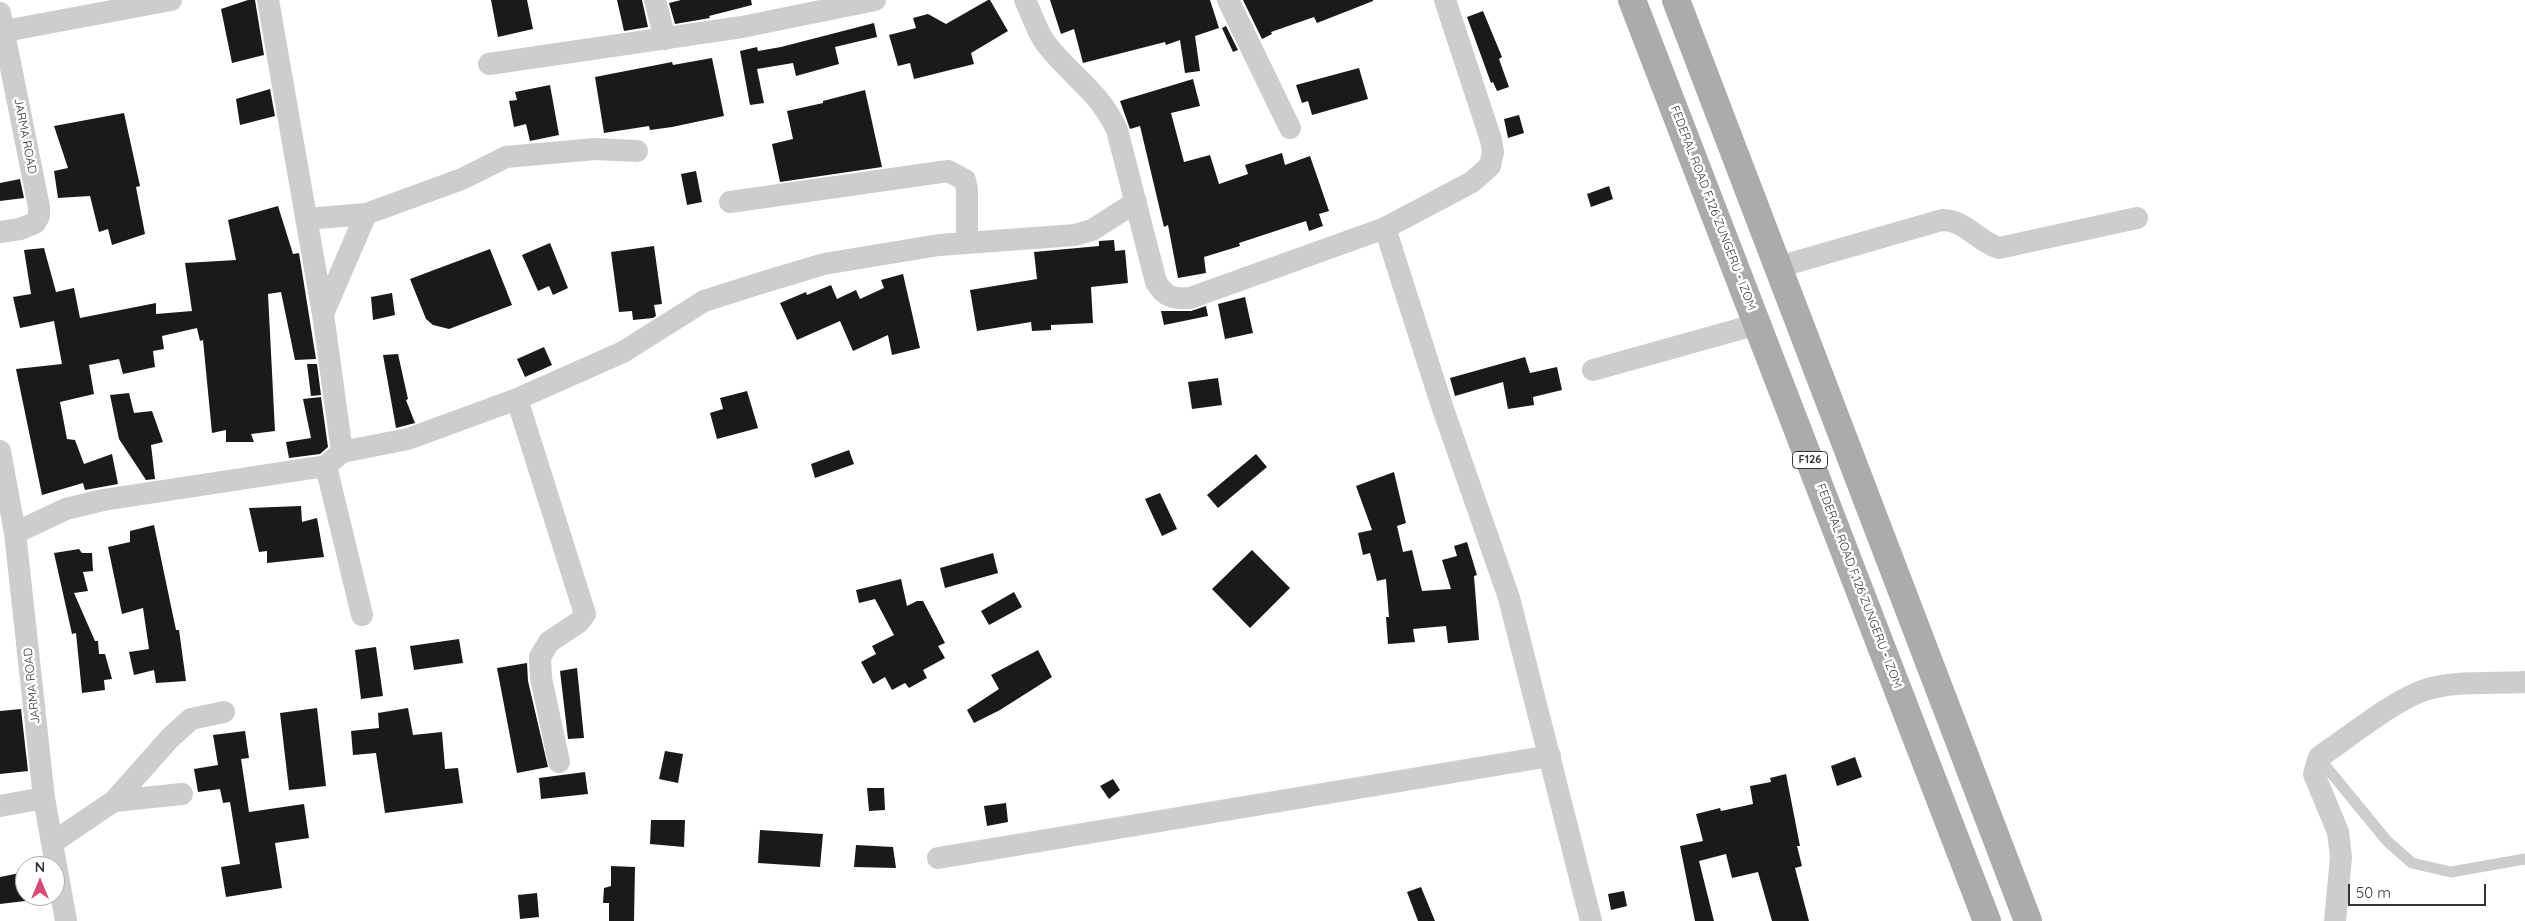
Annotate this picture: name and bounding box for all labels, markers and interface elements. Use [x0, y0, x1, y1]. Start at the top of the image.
street label: JARMA ROAD [11, 97, 39, 175]
street label: FEDERAL ROAD F.126 ZUNGERU - IZOM [1667, 104, 1759, 312]
road number: F126 [1792, 452, 1828, 468]
street label: FEDERAL ROAD F.126 ZUNGERU - IZOM [1813, 482, 1905, 690]
street label: JARMA ROAD [21, 647, 43, 725]
north arrow [15, 856, 65, 906]
text: N [35, 858, 45, 876]
scale bar [2350, 874, 2488, 906]
text: 50 m [2356, 883, 2391, 902]

